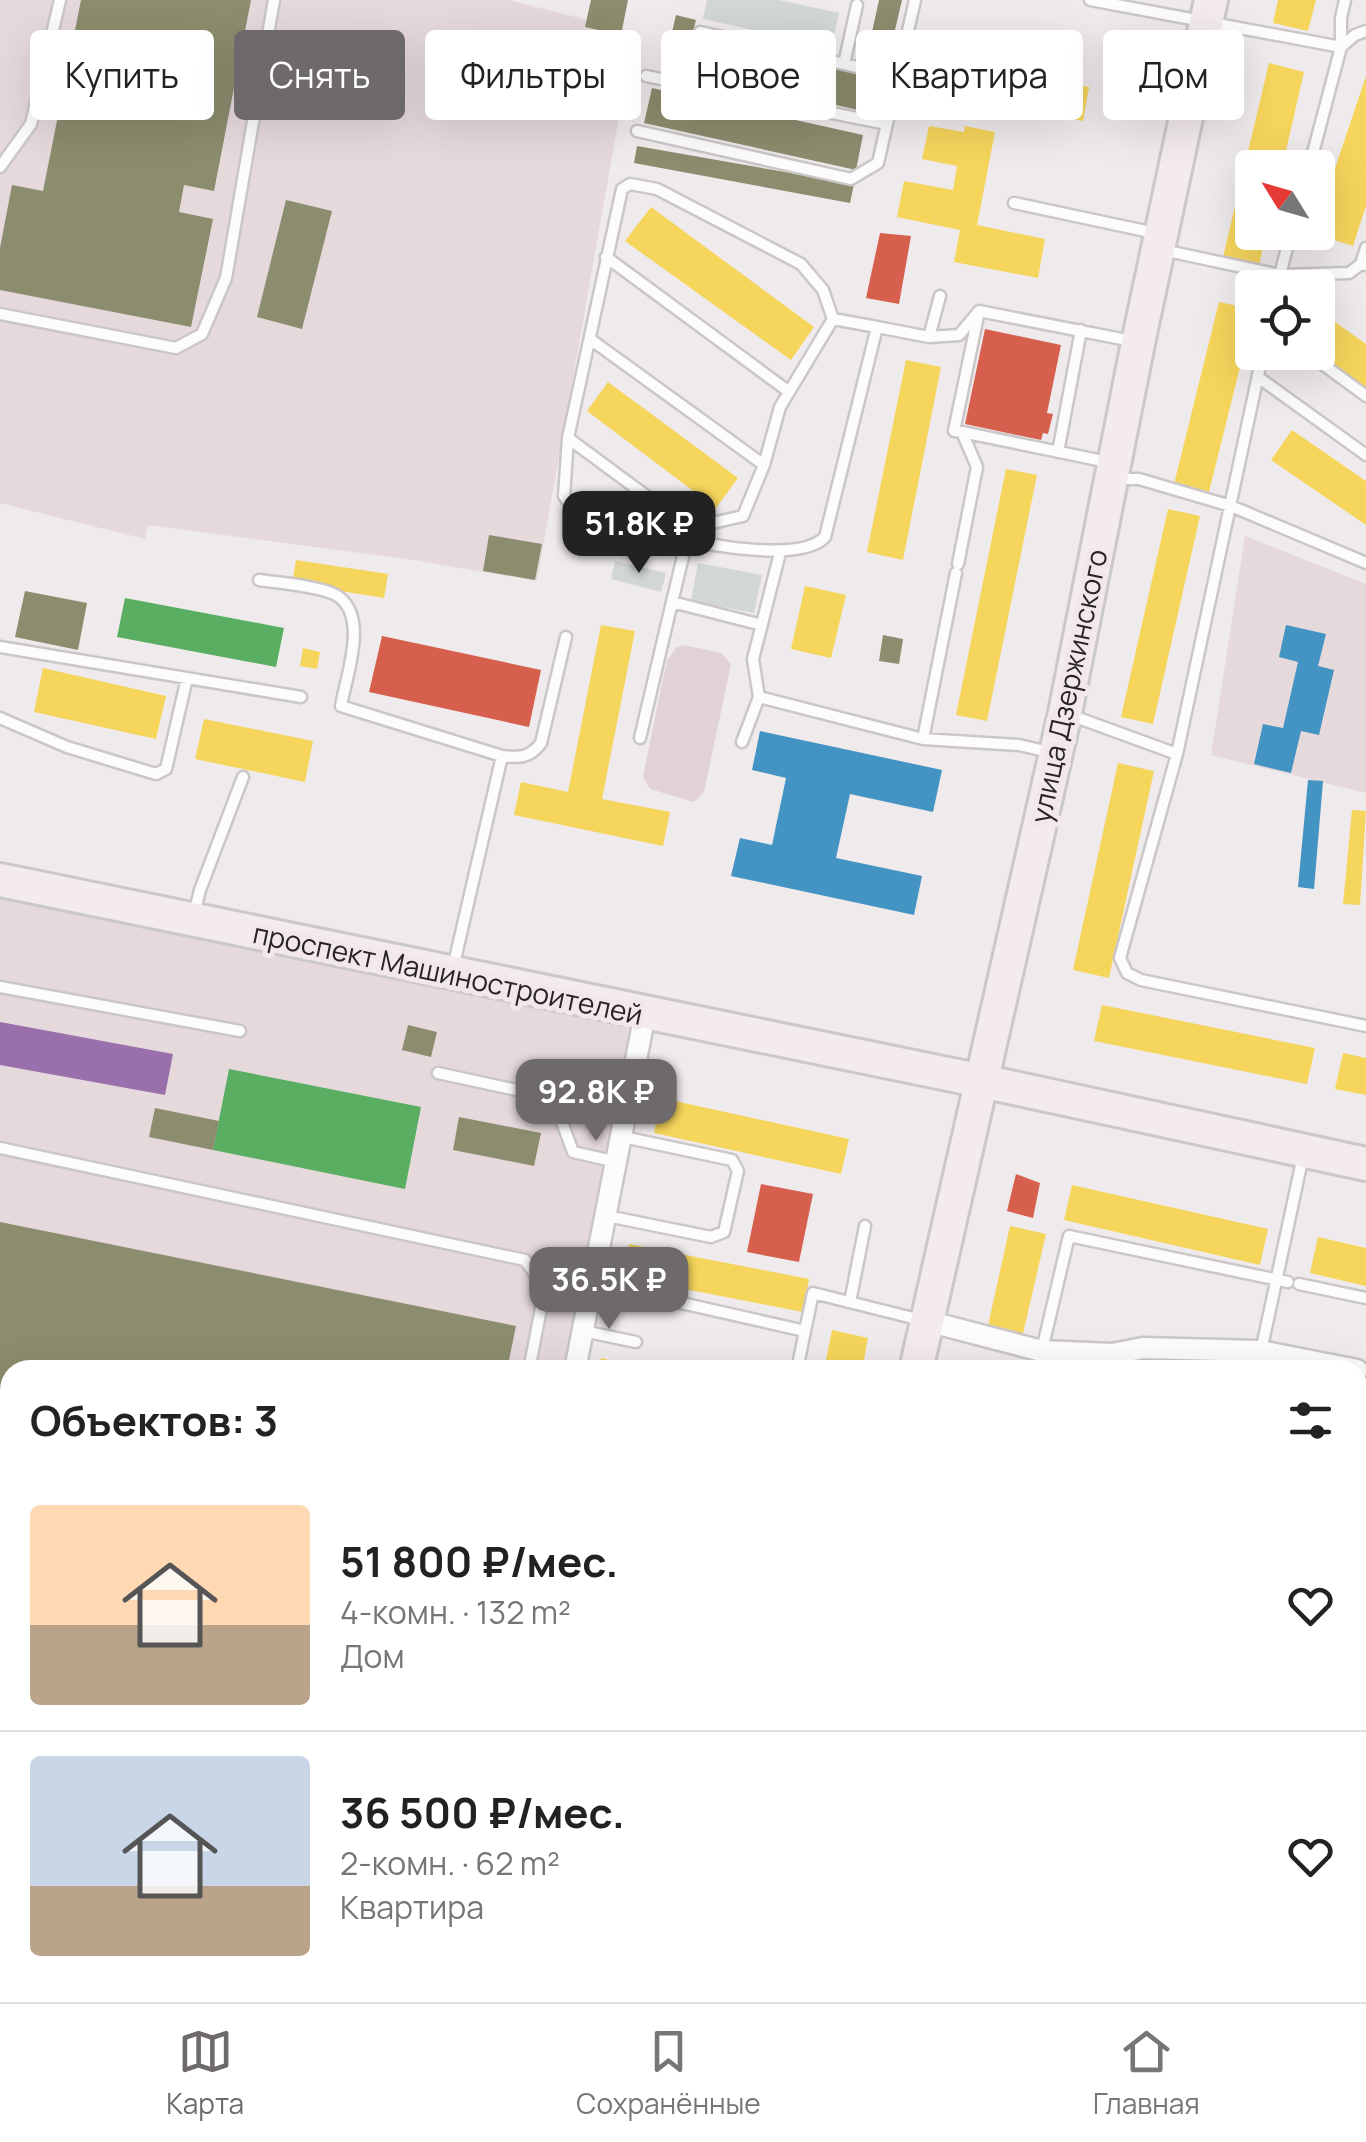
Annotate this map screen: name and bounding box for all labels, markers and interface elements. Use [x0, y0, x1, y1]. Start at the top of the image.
chip: Купить [30, 30, 214, 120]
chip: Снять [234, 30, 405, 120]
chip: Фильтры [425, 30, 641, 120]
chip: Новое [661, 30, 836, 120]
chip: Квартира [856, 30, 1083, 120]
chip: Дом [1103, 30, 1244, 120]
north arrow [1235, 150, 1335, 250]
map controls [1235, 150, 1335, 370]
button: locate [1235, 270, 1335, 370]
pin: 51.8K ₽ [547, 491, 731, 576]
text: 51.8K ₽ [584, 501, 694, 545]
street label: улица Дзержинского [1020, 546, 1116, 826]
street label: проспект Машиностроителей [250, 913, 646, 1033]
pin: 92.8K ₽ [504, 1059, 688, 1144]
text: 92.8K ₽ [538, 1069, 654, 1113]
pin: 36.5K ₽ [517, 1247, 701, 1332]
text: 36.5K ₽ [551, 1257, 667, 1301]
text: Объектов: 3 [30, 1391, 278, 1449]
icon: filters [1283, 1393, 1338, 1448]
text: 51 800 ₽/мес. [340, 1532, 618, 1590]
icon: home [110, 1545, 230, 1665]
icon: heart [1283, 1578, 1338, 1633]
text: 4-комн. · 132 m² [340, 1590, 571, 1634]
text: Дом [340, 1634, 405, 1678]
text: 36 500 ₽/мес. [340, 1783, 625, 1841]
icon: home [110, 1796, 230, 1916]
icon: heart [1283, 1829, 1338, 1884]
text: 2-комн. · 62 m² [340, 1841, 560, 1885]
text: Квартира [340, 1885, 484, 1929]
tab: Карта [166, 2024, 244, 2122]
tab: Сохранённые [576, 2024, 761, 2122]
tab: Главная [1093, 2024, 1200, 2122]

